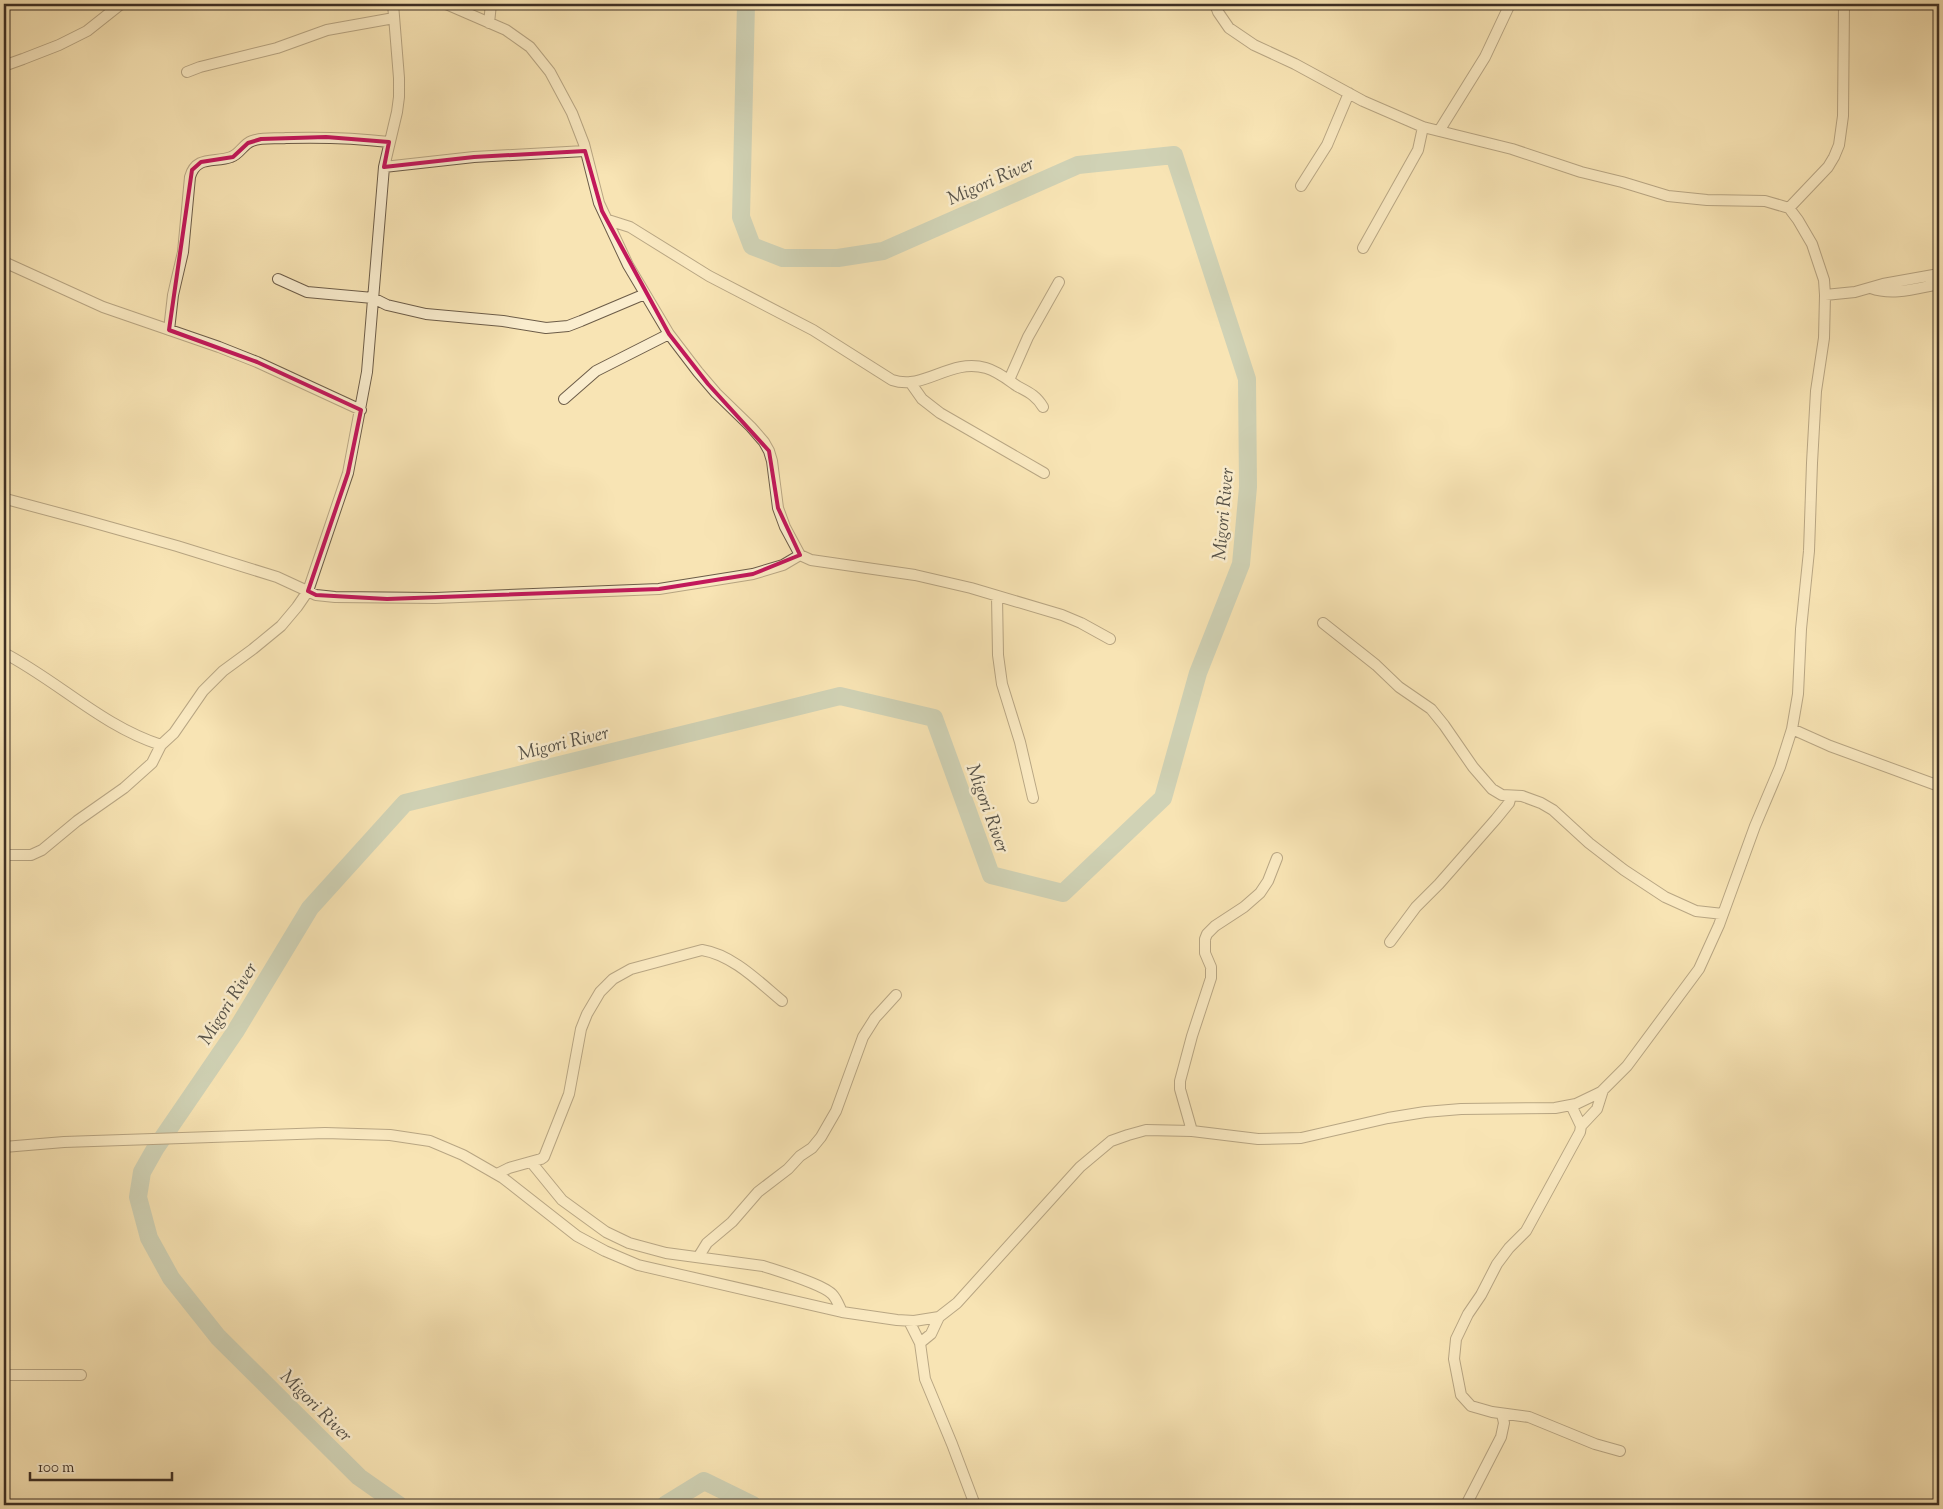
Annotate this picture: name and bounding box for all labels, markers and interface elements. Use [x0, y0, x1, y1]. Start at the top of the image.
water label: Migori River [943, 151, 1039, 213]
water label: Migori River [1207, 467, 1242, 562]
water label: Migori River [515, 720, 612, 769]
water label: Migori River [958, 761, 1015, 857]
water label: Migori River [193, 958, 265, 1051]
water label: Migori River [273, 1364, 358, 1449]
scale bar [30, 1449, 172, 1481]
text: 100 m [38, 1458, 75, 1479]

